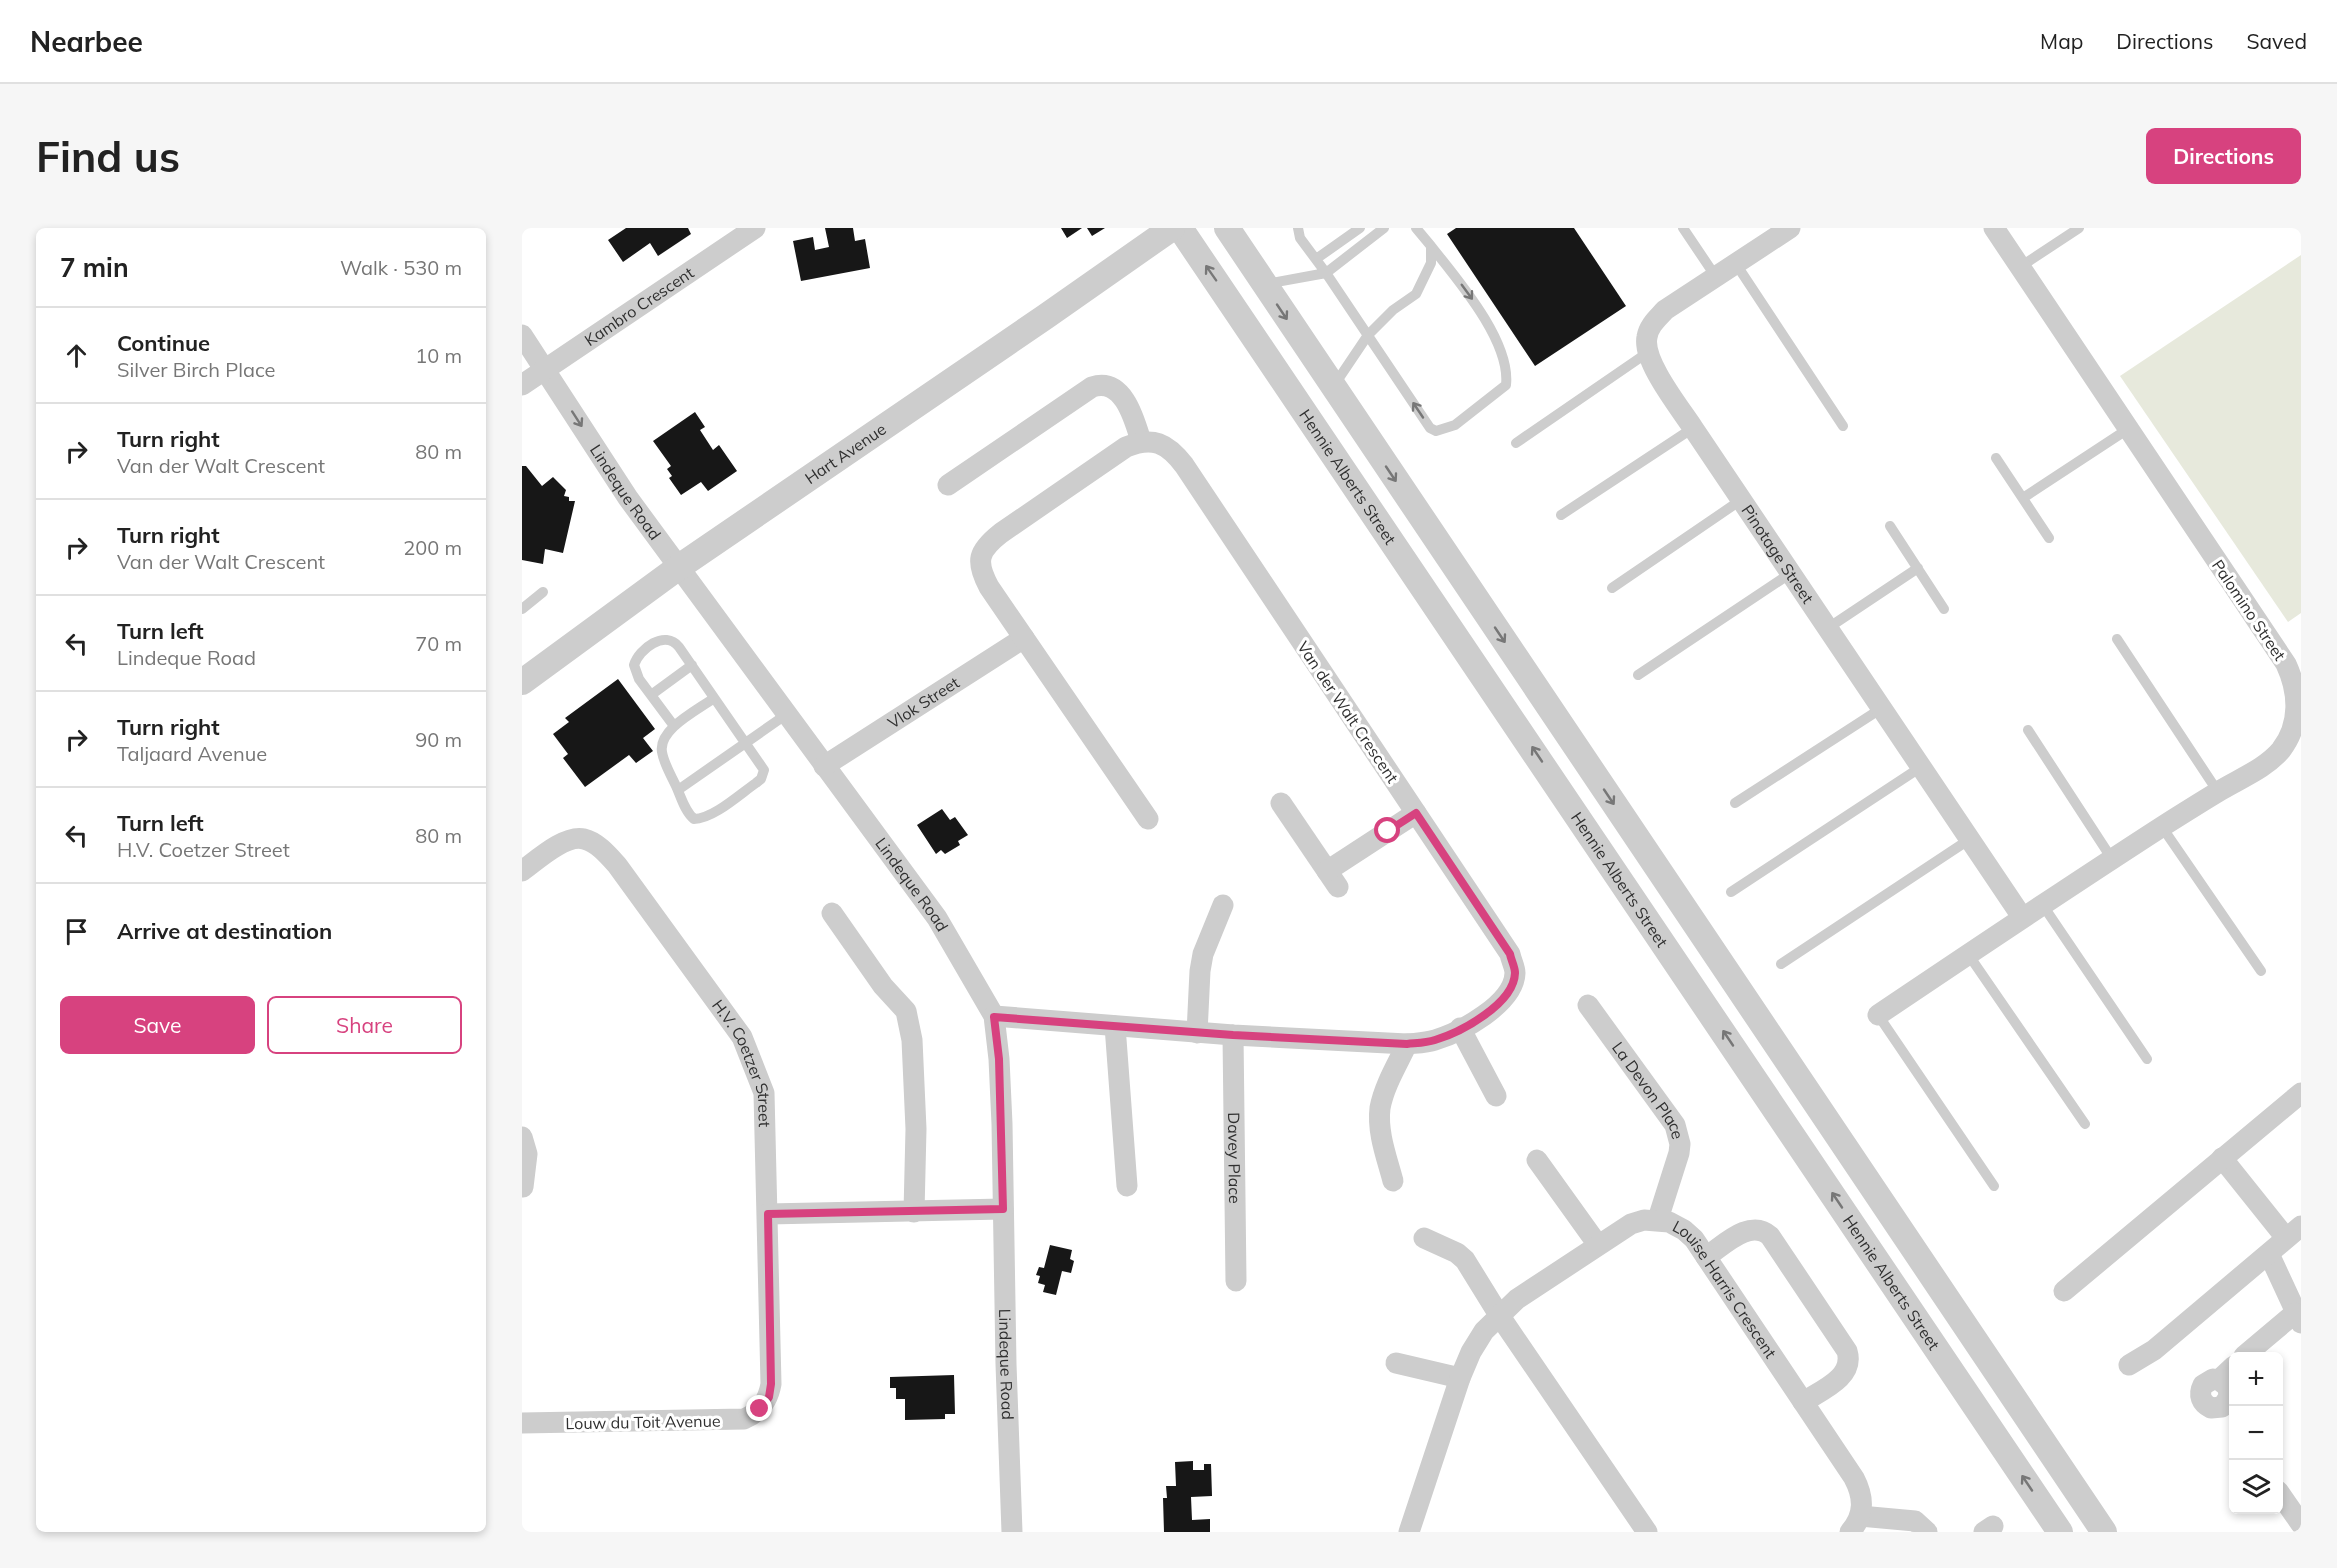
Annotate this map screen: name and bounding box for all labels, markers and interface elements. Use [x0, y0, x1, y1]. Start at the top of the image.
text: Nearbee [30, 24, 143, 59]
text: Map [2040, 28, 2083, 54]
text: Directions [2116, 28, 2213, 54]
text: Saved [2246, 28, 2307, 54]
button: Directions [2146, 128, 2301, 184]
text: Find us [36, 130, 180, 183]
text: 7 min [60, 251, 129, 284]
text: Walk · 530 m [340, 255, 462, 280]
street label: Kambro Crescent [581, 262, 698, 350]
one-way arrow [1205, 265, 1217, 282]
one-way arrow [1460, 284, 1473, 300]
one-way arrow [1276, 303, 1288, 320]
text: Continue [117, 329, 210, 357]
icon: ahead [60, 339, 93, 372]
text: 10 m [415, 343, 462, 368]
text: Silver Birch Place [117, 357, 276, 382]
one-way arrow [1412, 402, 1424, 418]
street label: Hennie Alberts Street [1295, 405, 1401, 548]
one-way arrow [571, 410, 583, 426]
street label: Hart Avenue [801, 419, 890, 488]
text: Turn right [117, 425, 220, 453]
icon: right [60, 435, 93, 468]
text: 80 m [415, 439, 462, 464]
street label: Lindeque Road [586, 441, 665, 544]
text: Van der Walt Crescent [117, 453, 325, 478]
one-way arrow [1385, 465, 1397, 481]
street label: Pinotage Street [1737, 501, 1818, 607]
text: Turn right [117, 521, 220, 549]
icon: right [60, 531, 93, 564]
text: 200 m [403, 535, 462, 560]
text: Van der Walt Crescent [117, 549, 325, 574]
street label: Palomino Street [2208, 556, 2290, 665]
text: Turn left [117, 617, 204, 645]
one-way arrow [1494, 626, 1506, 643]
icon: left [60, 627, 93, 660]
text: 70 m [415, 631, 462, 656]
street label: Van der Walt Crescent [1293, 637, 1403, 787]
text: Lindeque Road [117, 645, 256, 670]
street label: Vlok Street [884, 672, 963, 733]
text: Turn right [117, 713, 220, 741]
icon: right [60, 723, 93, 756]
text: 90 m [415, 727, 462, 752]
text: Taljaard Avenue [117, 741, 267, 766]
one-way arrow [1531, 746, 1543, 763]
one-way arrow [1603, 788, 1615, 805]
street label: Hennie Alberts Street [1567, 808, 1673, 951]
text: Turn left [117, 809, 204, 837]
route start [1374, 817, 1400, 843]
icon: left [60, 819, 93, 852]
text: 80 m [415, 823, 462, 848]
street label: Lindeque Road [871, 834, 953, 935]
text: H.V. Coetzer Street [117, 837, 290, 862]
icon: arrive [60, 915, 93, 948]
text: Arrive at destination [117, 917, 332, 945]
button: Save [60, 996, 255, 1054]
button: Share [267, 996, 462, 1054]
street label: H.V. Coetzer Street [708, 996, 775, 1128]
one-way arrow [1722, 1030, 1734, 1046]
street label: La Devon Place [1608, 1038, 1688, 1141]
street label: Davey Place [1224, 1112, 1245, 1204]
one-way arrow [1830, 1191, 1843, 1208]
street label: Hennie Alberts Street [1839, 1211, 1944, 1354]
street label: Louise Harris Crescent [1669, 1216, 1781, 1362]
street label: Lindeque Road [995, 1309, 1018, 1420]
map controls [2229, 1352, 2283, 1514]
button: + [2229, 1352, 2283, 1406]
route end [746, 1395, 772, 1421]
button: − [2229, 1406, 2283, 1460]
street label: Louw du Toit Avenue [565, 1411, 721, 1433]
button: layers [2229, 1460, 2283, 1514]
one-way arrow [2021, 1476, 2033, 1492]

